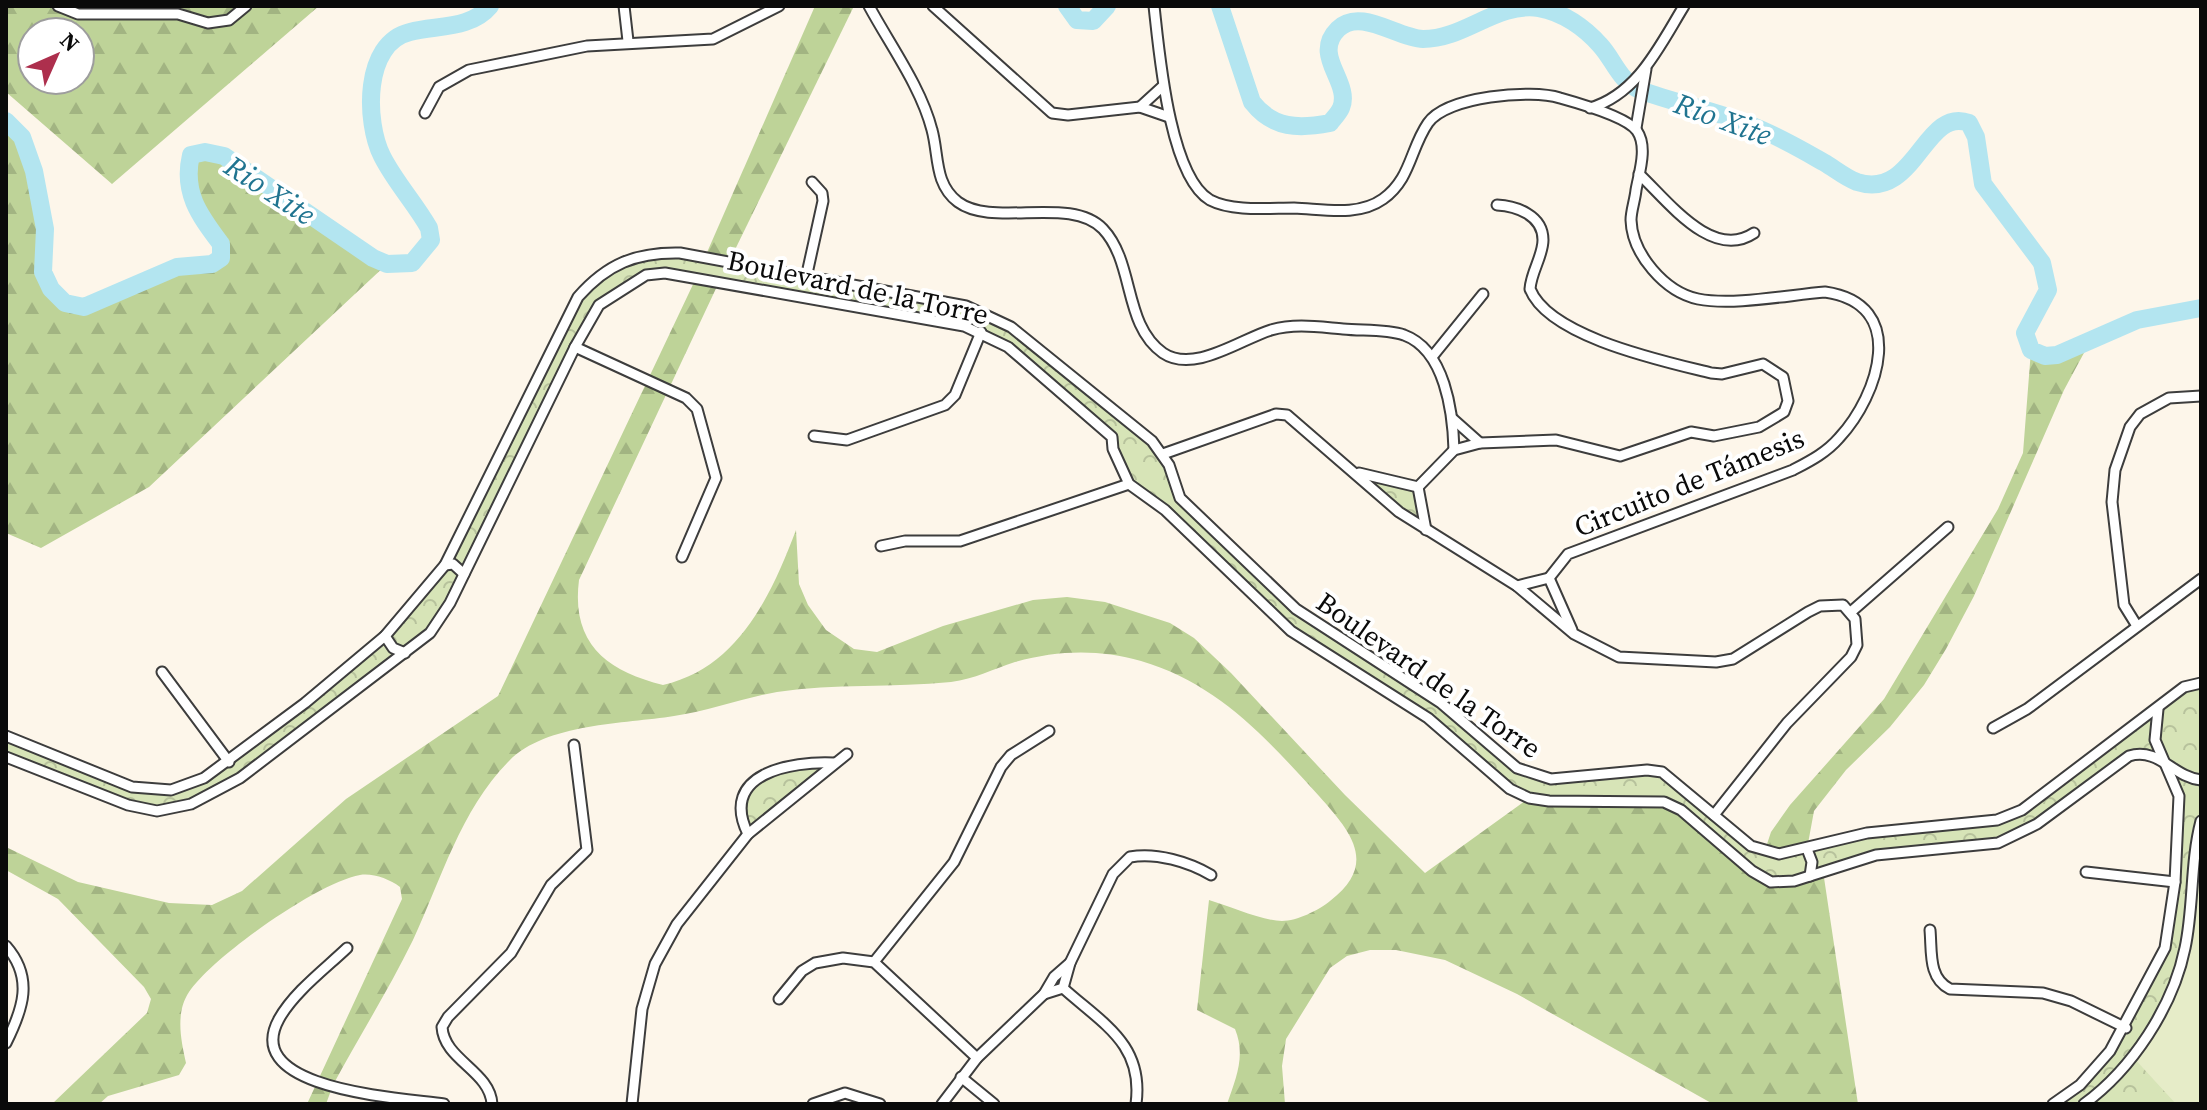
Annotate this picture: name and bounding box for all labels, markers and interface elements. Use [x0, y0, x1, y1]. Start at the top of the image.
north arrow [16, 16, 96, 96]
text: N [54, 26, 86, 58]
water label: Rio Xite [1668, 82, 1777, 155]
water label: Rio Xite [216, 145, 323, 235]
street label: Boulevard de la Torre [724, 241, 992, 333]
street label: Circuito de Támesis [1568, 418, 1810, 546]
street label: Boulevard de la Torre [1309, 583, 1549, 767]

